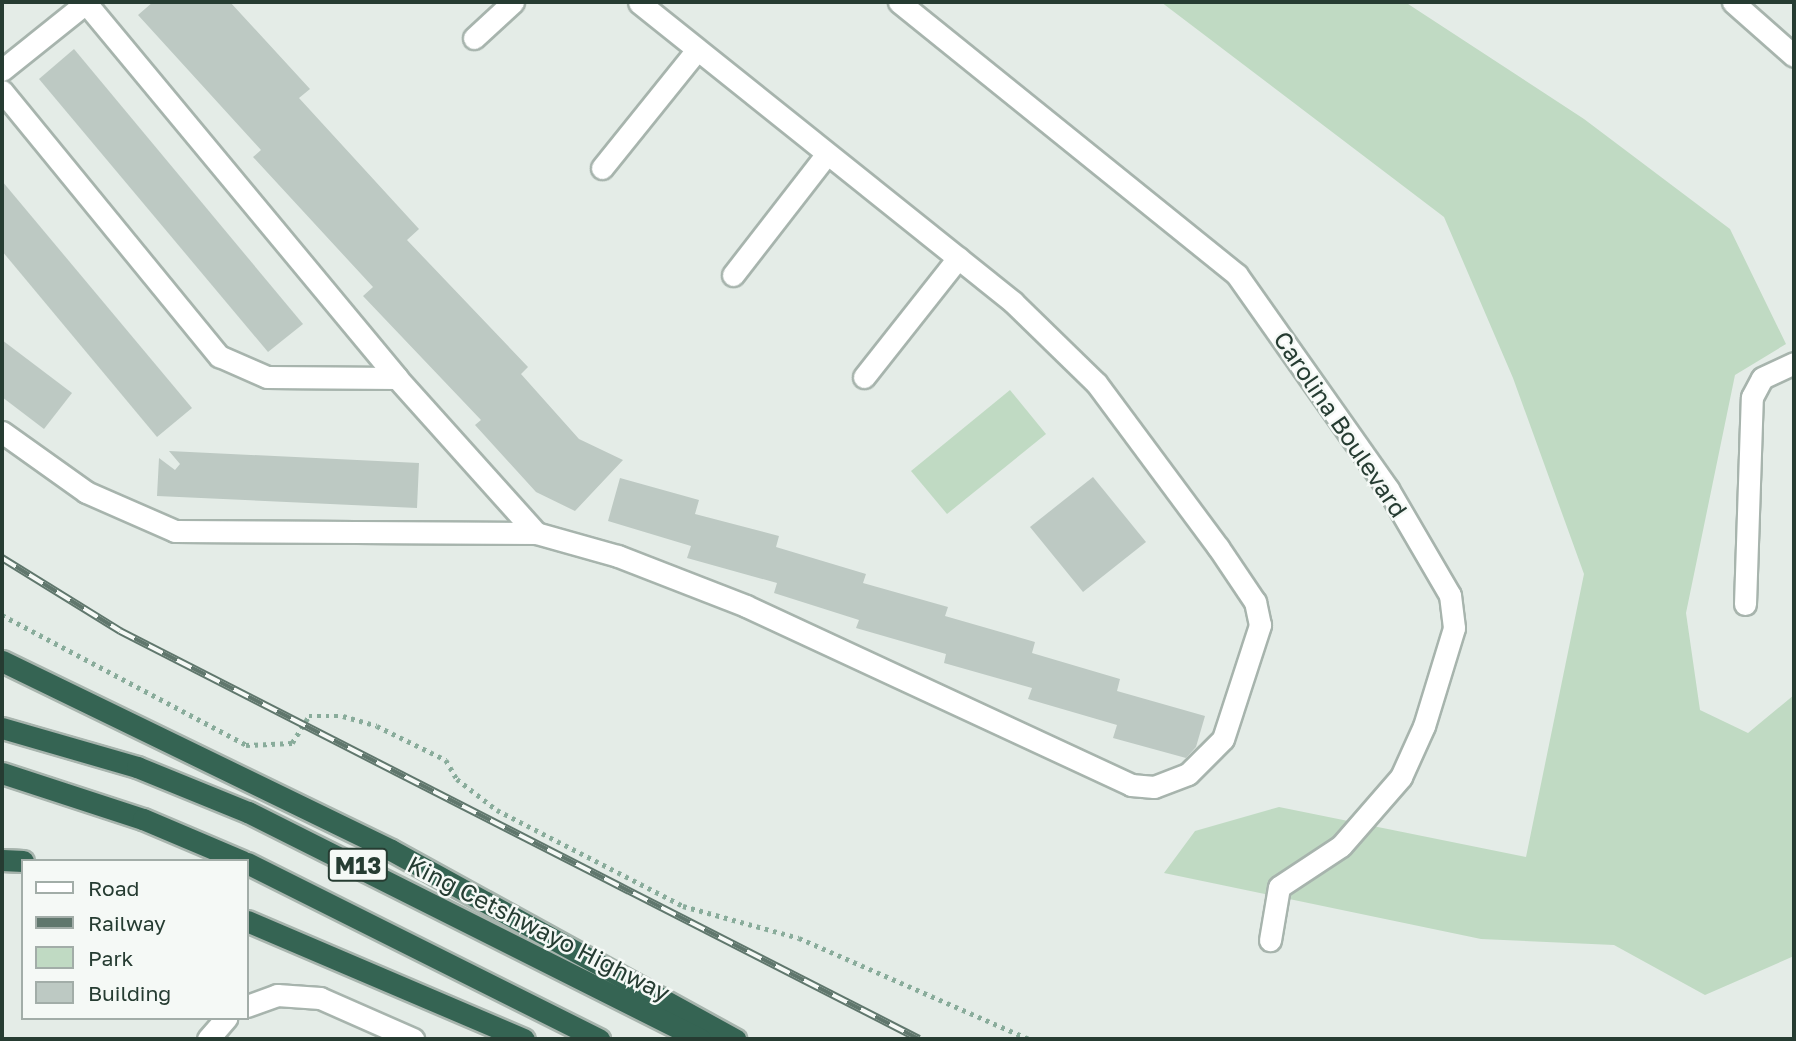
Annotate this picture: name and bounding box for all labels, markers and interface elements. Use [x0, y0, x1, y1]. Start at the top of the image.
street label: Carolina Boulevard [1268, 326, 1414, 522]
road number: M13 [326, 846, 390, 884]
street label: King Cetshwayo Highway [403, 849, 675, 1007]
legend [21, 859, 248, 1020]
text: Road [88, 875, 139, 901]
text: Railway [88, 910, 166, 936]
text: Park [88, 945, 133, 971]
text: Building [88, 980, 171, 1006]

